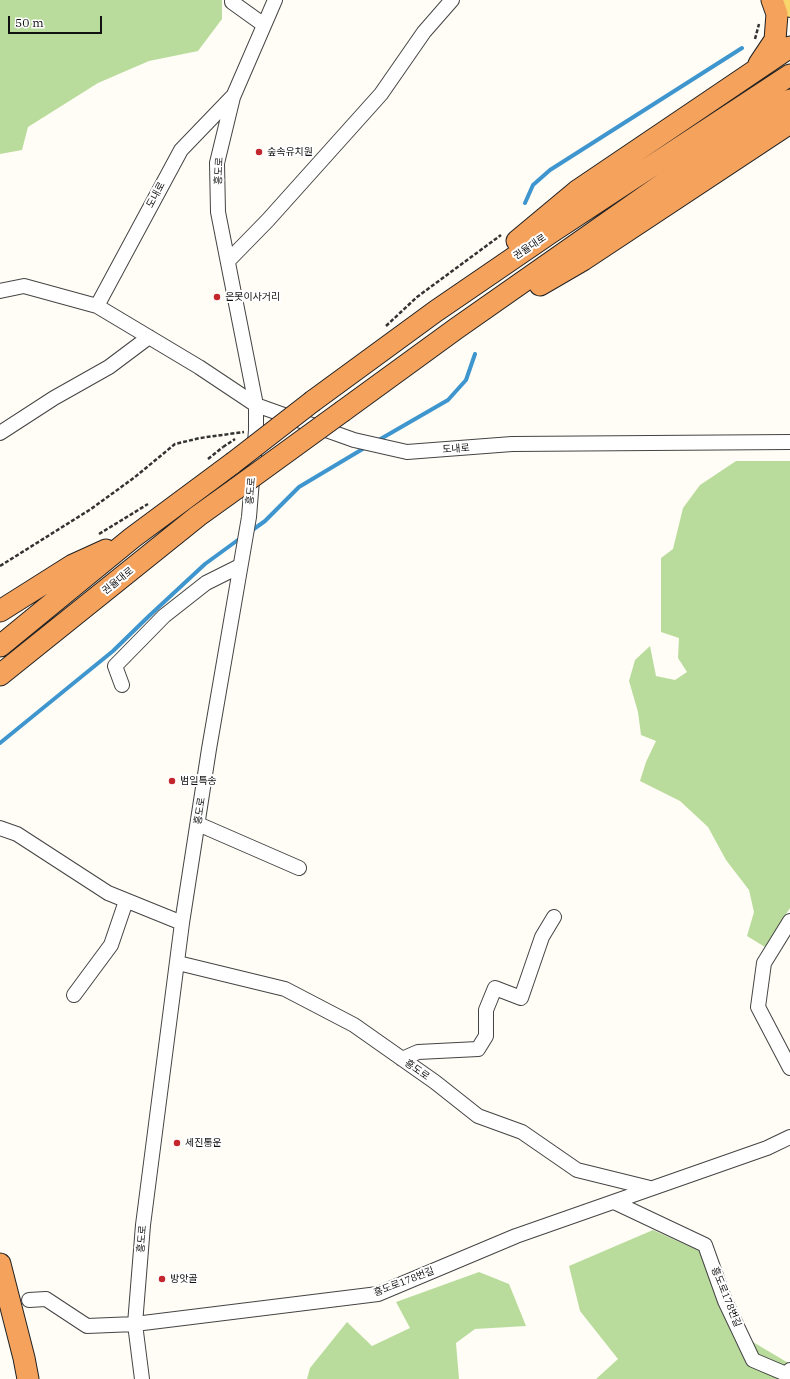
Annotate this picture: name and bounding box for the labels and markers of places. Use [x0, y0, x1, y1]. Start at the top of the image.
place label: 숲속유치원 [267, 146, 313, 158]
marker: 숲속유치원 [254, 147, 264, 157]
place label: 은못이사거리 [225, 291, 280, 303]
marker: 은못이사거리 [212, 292, 222, 302]
place label: 범일특송 [180, 775, 217, 787]
marker: 범일특송 [167, 776, 177, 786]
place label: 세진통운 [185, 1137, 222, 1149]
marker: 세진통운 [172, 1138, 182, 1148]
place label: 방앗골 [170, 1273, 198, 1285]
marker: 방앗골 [157, 1274, 167, 1284]

